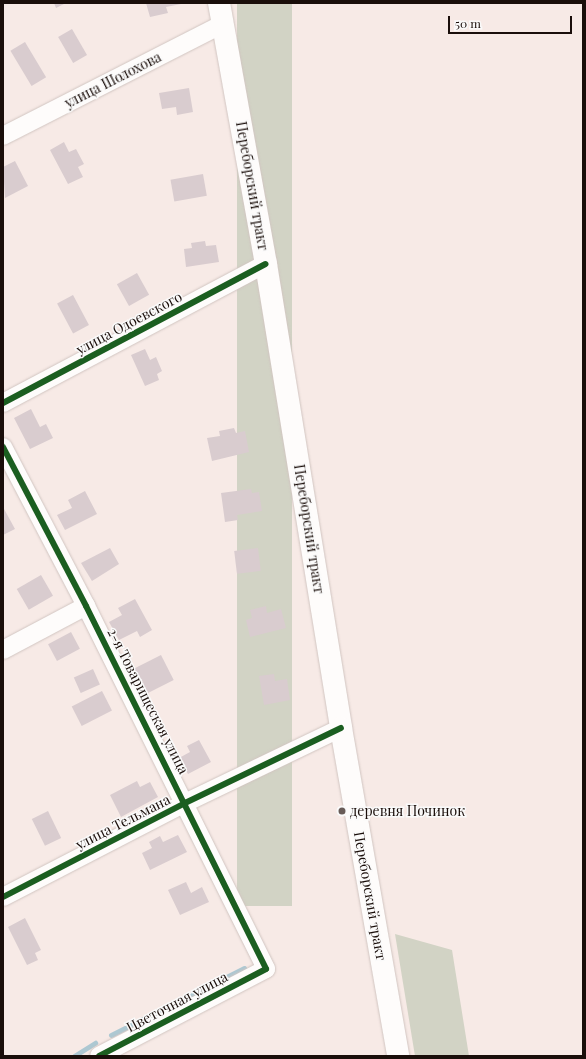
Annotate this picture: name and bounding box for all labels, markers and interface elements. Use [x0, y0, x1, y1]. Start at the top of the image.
scale bar [450, 8, 574, 34]
text: 50 m [455, 15, 481, 31]
street label: улица Шолохова [62, 48, 164, 112]
street label: Переборский тракт [232, 120, 272, 252]
street label: улица Одоевского [73, 288, 185, 358]
street label: Переборский тракт [290, 463, 328, 595]
street label: 2-я Товарищеская улица [104, 625, 192, 777]
street label: улица Тельмана [73, 791, 173, 853]
place label: деревня Починок [350, 803, 465, 819]
marker: деревня Починок [337, 806, 347, 816]
street label: Переборский тракт [350, 830, 390, 962]
street label: Цветочная улица [123, 968, 231, 1036]

